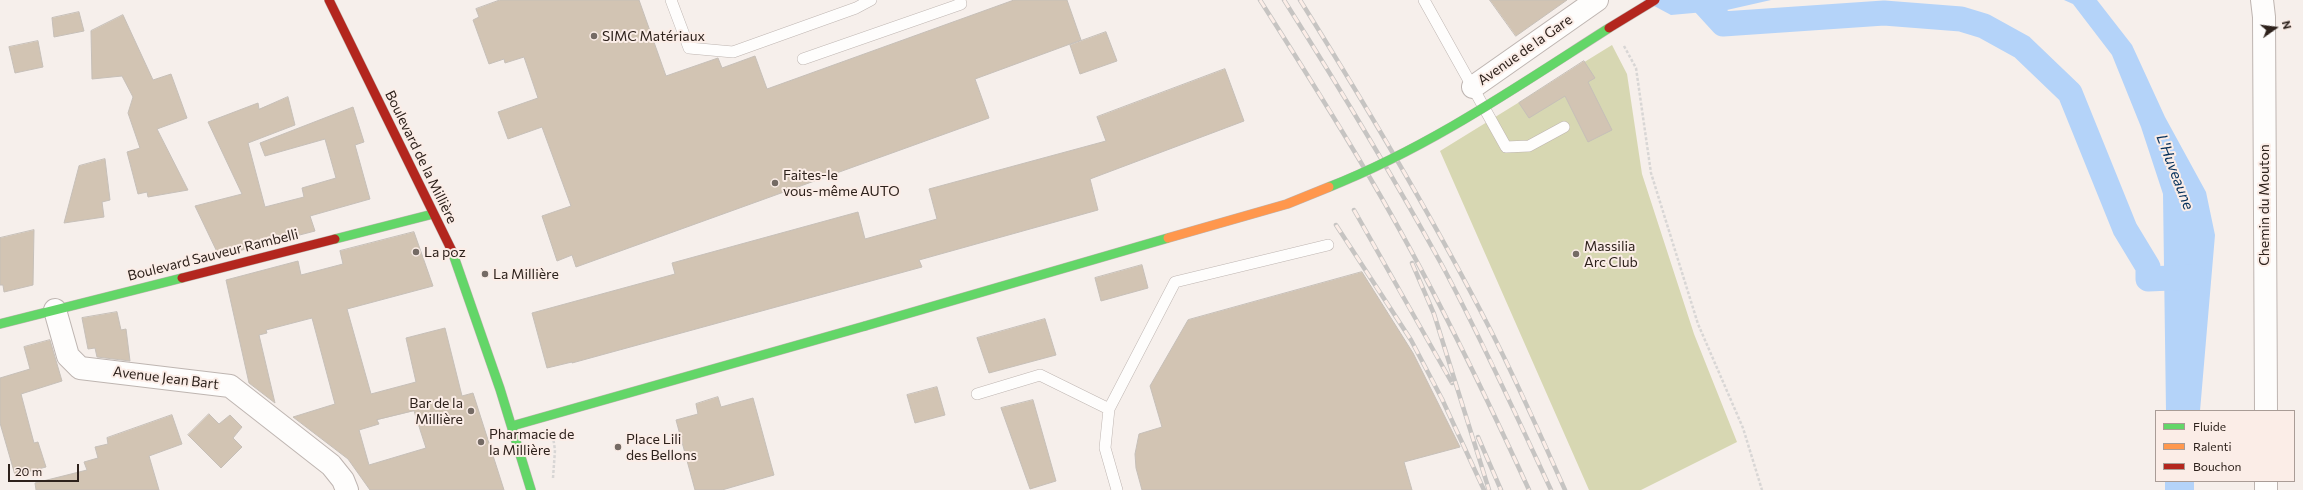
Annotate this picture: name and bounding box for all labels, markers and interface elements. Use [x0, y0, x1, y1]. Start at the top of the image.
north arrow [2255, 8, 2295, 48]
street label: Avenue de la Gare [1475, 11, 1575, 89]
text: N [2280, 19, 2294, 31]
place label: SIMC Matériaux [602, 28, 705, 44]
marker: SIMC Matériaux [589, 31, 599, 41]
street label: Boulevard de la Millière [381, 88, 461, 226]
water label: L'Huveaune [2152, 132, 2198, 212]
street label: Chemin du Mouton [2256, 144, 2272, 266]
place label: Faites-le vous-même AUTO [783, 167, 900, 200]
marker: Faites-le vous-même AUTO [770, 178, 780, 188]
street label: Boulevard Sauveur Rambelli [126, 226, 300, 284]
place label: Massilia Arc Club [1584, 238, 1638, 270]
place label: La poz [424, 244, 466, 260]
marker: La poz [411, 247, 421, 257]
marker: Massilia Arc Club [1571, 249, 1581, 259]
place label: La Millière [493, 266, 559, 282]
marker: La Millière [480, 269, 490, 279]
street label: Avenue Jean Bart [112, 363, 220, 393]
place label: Bar de la Millière [409, 395, 463, 428]
marker: Bar de la Millière [466, 406, 476, 416]
legend [2155, 410, 2295, 482]
text: Fluide [2193, 419, 2226, 433]
place label: Pharmacie de la Millière [489, 426, 574, 458]
place label: Place Lili des Bellons [626, 431, 697, 464]
marker: Pharmacie de la Millière [476, 437, 486, 447]
text: Ralenti [2193, 439, 2232, 453]
marker: Place Lili des Bellons [613, 442, 623, 452]
scale bar [10, 456, 81, 482]
text: Bouchon [2193, 459, 2241, 473]
text: 20 m [15, 464, 42, 478]

